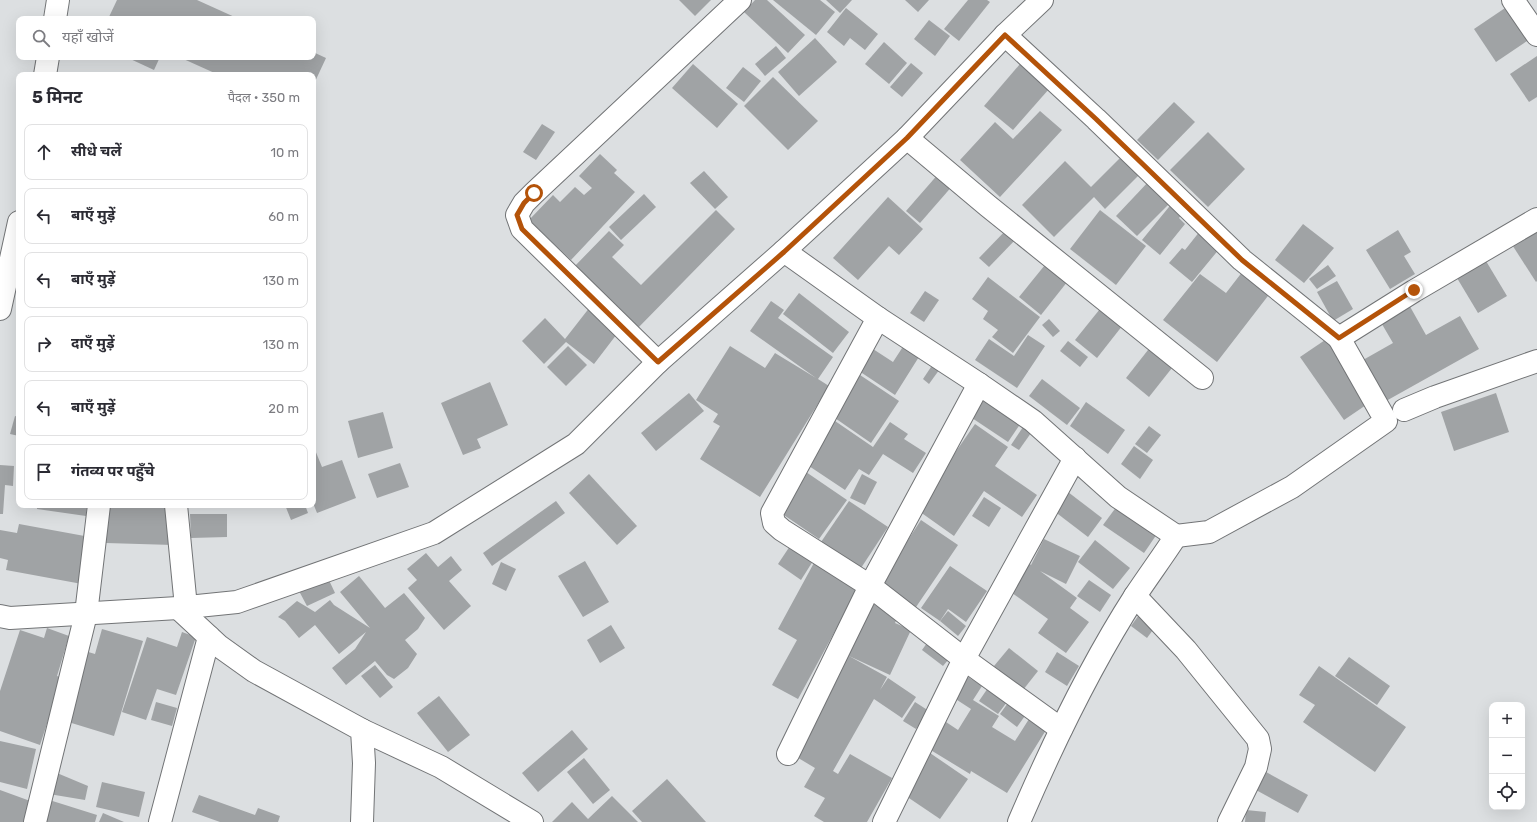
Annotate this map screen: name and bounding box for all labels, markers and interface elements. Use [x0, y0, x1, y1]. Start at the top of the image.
search box [16, 16, 316, 60]
icon: search [30, 27, 52, 49]
text: यहाँ खोजें [62, 28, 114, 46]
text: 5 मिनट [32, 87, 82, 107]
text: पैदल · 350 m [228, 90, 300, 105]
icon: ahead [33, 141, 55, 163]
text: सीधे चलें [71, 142, 121, 160]
text: 10 m [270, 145, 299, 160]
route start [525, 184, 543, 202]
icon: left [33, 205, 55, 227]
text: बाएँ मुड़ें [71, 206, 115, 224]
text: 60 m [268, 209, 299, 224]
icon: left [33, 269, 55, 291]
text: बाएँ मुड़ें [71, 270, 115, 288]
text: 130 m [263, 273, 299, 288]
route end [1405, 281, 1423, 299]
icon: right [33, 333, 55, 355]
text: दाएँ मुड़ें [71, 334, 114, 352]
text: 130 m [263, 337, 299, 352]
icon: left [33, 397, 55, 419]
text: बाएँ मुड़ें [71, 398, 115, 416]
text: 20 m [268, 401, 299, 416]
icon: arrive [33, 461, 55, 483]
text: गंतव्य पर पहुँचे [71, 462, 155, 480]
map controls [1489, 702, 1525, 810]
button: + [1489, 702, 1525, 738]
button: − [1489, 738, 1525, 774]
button: locate [1489, 774, 1525, 810]

